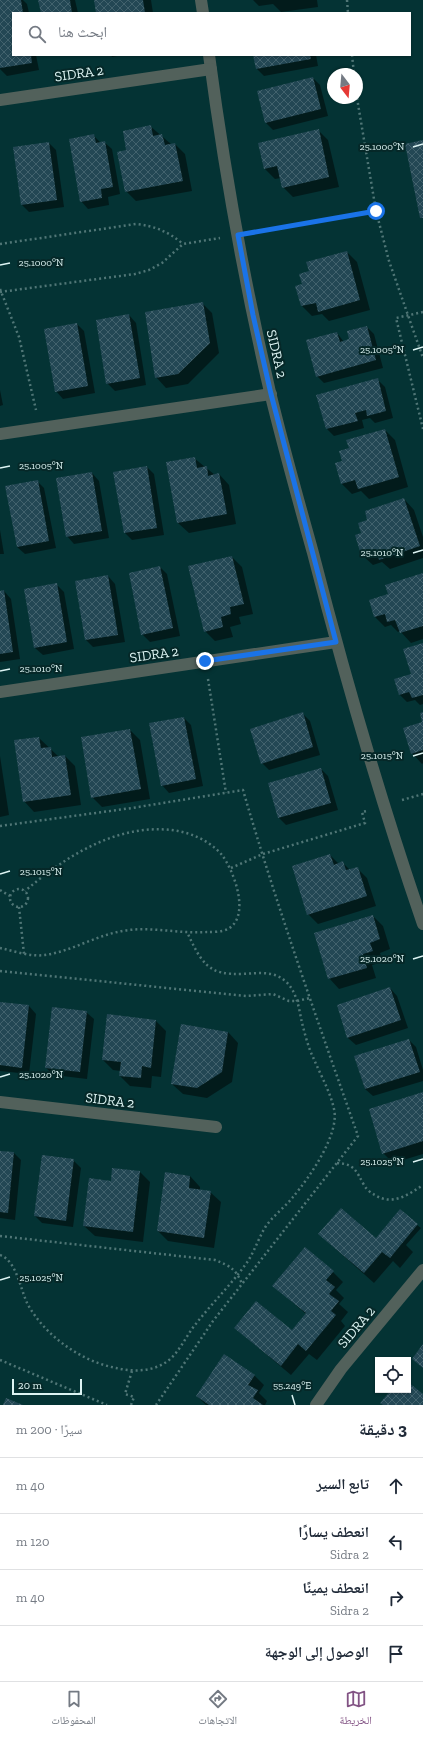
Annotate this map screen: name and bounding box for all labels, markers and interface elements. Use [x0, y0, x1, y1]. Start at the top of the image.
search box [12, 12, 411, 56]
icon: search [26, 23, 48, 45]
text: ابحث هنا [58, 23, 107, 41]
street label: SIDRA 2 [53, 62, 105, 85]
north arrow [327, 68, 363, 104]
text: 25.1000°N [360, 141, 405, 153]
route start [367, 202, 385, 220]
text: 25.1000°N [19, 257, 64, 269]
street label: SIDRA 2 [263, 328, 290, 380]
text: 25.1005°N [360, 344, 405, 356]
text: 25.1005°N [19, 460, 64, 472]
text: 25.1010°N [361, 547, 404, 559]
street label: SIDRA 2 [128, 643, 180, 666]
route end [196, 652, 214, 670]
text: 25.1010°N [20, 663, 63, 675]
text: 25.1015°N [361, 750, 404, 762]
text: 25.1015°N [20, 866, 63, 878]
text: 25.1020°N [360, 953, 405, 965]
text: 25.1020°N [19, 1069, 64, 1081]
street label: SIDRA 2 [84, 1089, 135, 1112]
text: 25.1025°N [360, 1156, 404, 1168]
text: 25.1025°N [19, 1272, 63, 1284]
street label: SIDRA 2 [334, 1303, 379, 1352]
map controls [375, 1357, 411, 1393]
button: locate [375, 1357, 411, 1393]
scale bar [12, 1377, 82, 1396]
text: 20 m [18, 1379, 42, 1392]
text: 55.249°E [273, 1380, 311, 1392]
text: 3 دقيقة [359, 1419, 407, 1439]
text: سيرًا · 200 m [16, 1422, 82, 1437]
text: تابع السير [316, 1475, 369, 1493]
icon: ahead [385, 1475, 407, 1497]
text: 40 m [16, 1478, 45, 1493]
text: انعطف يسارًا [298, 1523, 369, 1541]
icon: left [385, 1531, 407, 1553]
text: 120 m [16, 1534, 49, 1549]
text: Sidra 2 [330, 1547, 369, 1562]
text: انعطف يمينًا [303, 1579, 369, 1597]
icon: right [385, 1587, 407, 1609]
text: 40 m [16, 1590, 45, 1605]
text: Sidra 2 [330, 1603, 369, 1618]
text: الوصول إلى الوجهة [265, 1643, 369, 1661]
icon: arrive [385, 1643, 407, 1665]
tab: المحفوظات [51, 1688, 96, 1731]
tab: الاتجاهات [198, 1688, 237, 1731]
tab: الخريطة [339, 1688, 372, 1731]

